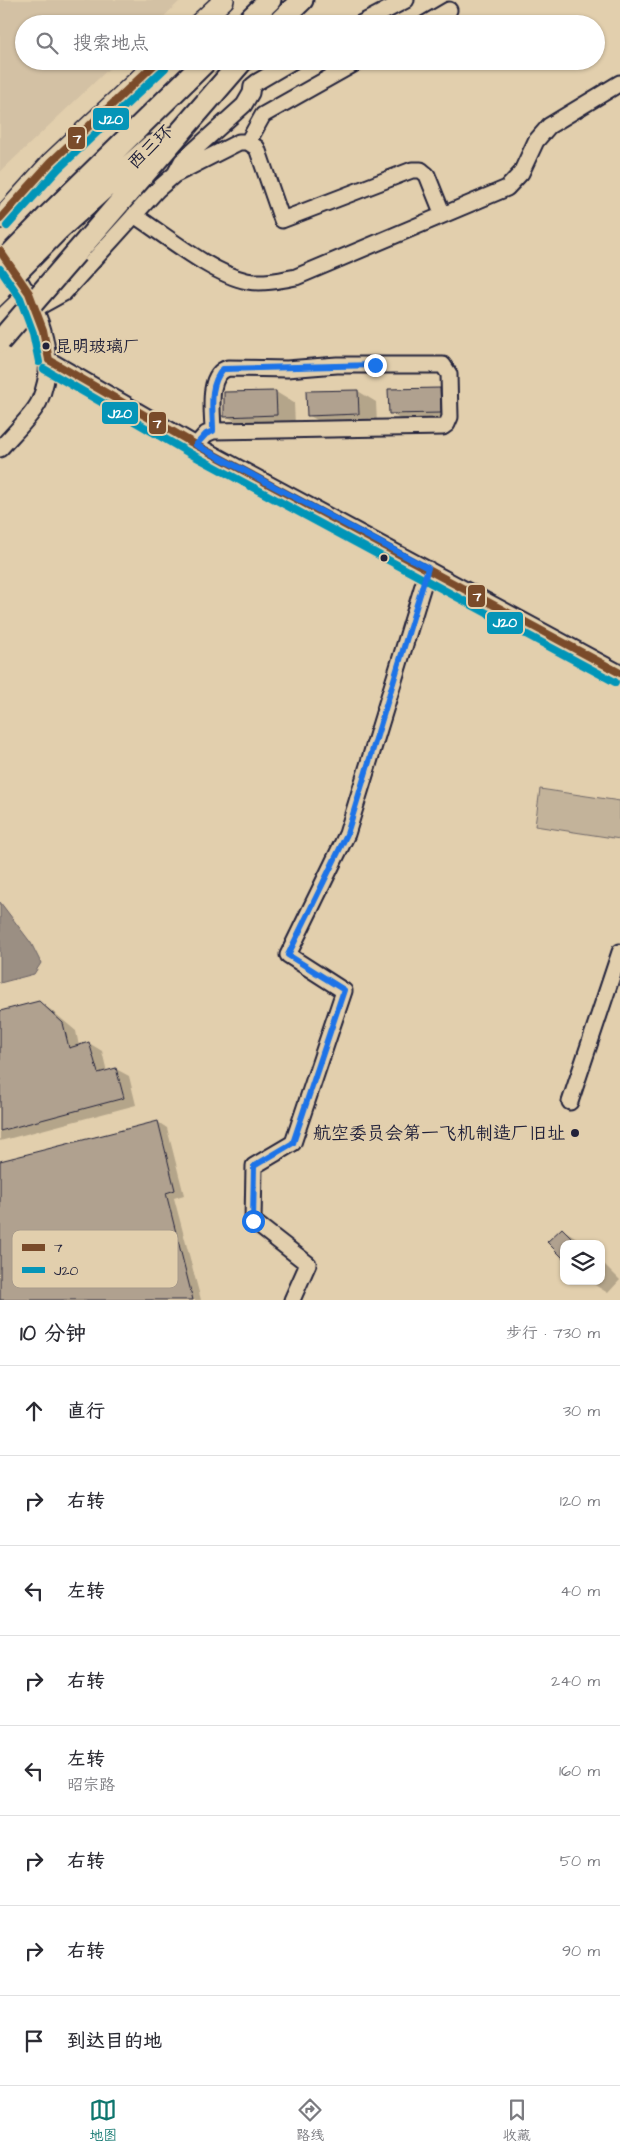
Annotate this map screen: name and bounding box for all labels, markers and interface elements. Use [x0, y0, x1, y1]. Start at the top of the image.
search box [15, 15, 605, 70]
icon: search [33, 29, 61, 57]
text: 搜索地点 [73, 30, 149, 57]
line badge: J20 [92, 107, 130, 131]
text: J20 [98, 110, 123, 130]
street label: 西三环 [122, 120, 178, 175]
line badge: 7 [67, 126, 86, 150]
text: 7 [72, 129, 82, 149]
place label: 昆明玻璃厂 [55, 335, 140, 359]
marker: 昆明玻璃厂 [41, 341, 51, 351]
route end [364, 354, 387, 377]
line badge: J20 [101, 401, 139, 425]
text: J20 [107, 404, 132, 424]
line badge: 7 [148, 411, 167, 435]
text: 7 [152, 414, 162, 434]
unlabelled marker [379, 553, 389, 563]
line badge: 7 [467, 584, 486, 608]
text: 7 [472, 587, 482, 607]
line badge: J20 [486, 611, 524, 635]
text: J20 [492, 613, 517, 633]
place label: 航空委员会第一飞机制造厂旧址 [313, 1121, 565, 1146]
marker: 航空委员会第一飞机制造厂旧址 [569, 1127, 581, 1139]
route start [242, 1210, 265, 1233]
legend [12, 1230, 178, 1288]
text: 7 [54, 1238, 63, 1258]
map controls [560, 1240, 605, 1285]
button: layers [560, 1240, 605, 1285]
text: J20 [54, 1261, 78, 1281]
text: 10 分钟 [20, 1319, 86, 1348]
text: 步行 · 730 m [506, 1322, 600, 1344]
icon: ahead [20, 1397, 48, 1425]
text: 直行 [67, 1398, 105, 1425]
text: 30 m [563, 1400, 600, 1422]
icon: right [20, 1487, 48, 1515]
text: 右转 [67, 1488, 105, 1515]
text: 120 m [560, 1490, 600, 1512]
icon: left [20, 1577, 48, 1605]
text: 左转 [67, 1578, 105, 1605]
text: 40 m [560, 1580, 600, 1602]
icon: right [20, 1667, 48, 1695]
text: 右转 [67, 1668, 105, 1695]
text: 240 m [551, 1670, 600, 1692]
text: 左转 [67, 1746, 105, 1773]
icon: left [20, 1757, 48, 1785]
text: 160 m [559, 1760, 600, 1782]
text: 昭宗路 [67, 1774, 115, 1796]
icon: right [20, 1847, 48, 1875]
text: 右转 [67, 1848, 105, 1875]
text: 50 m [560, 1850, 600, 1872]
icon: right [20, 1937, 48, 1965]
text: 右转 [67, 1938, 105, 1965]
text: 90 m [562, 1940, 600, 1962]
icon: arrive [20, 2027, 48, 2055]
text: 到达目的地 [67, 2028, 162, 2055]
tab: 地图 [89, 2096, 117, 2146]
tab: 路线 [296, 2096, 324, 2146]
tab: 收藏 [503, 2096, 531, 2146]

